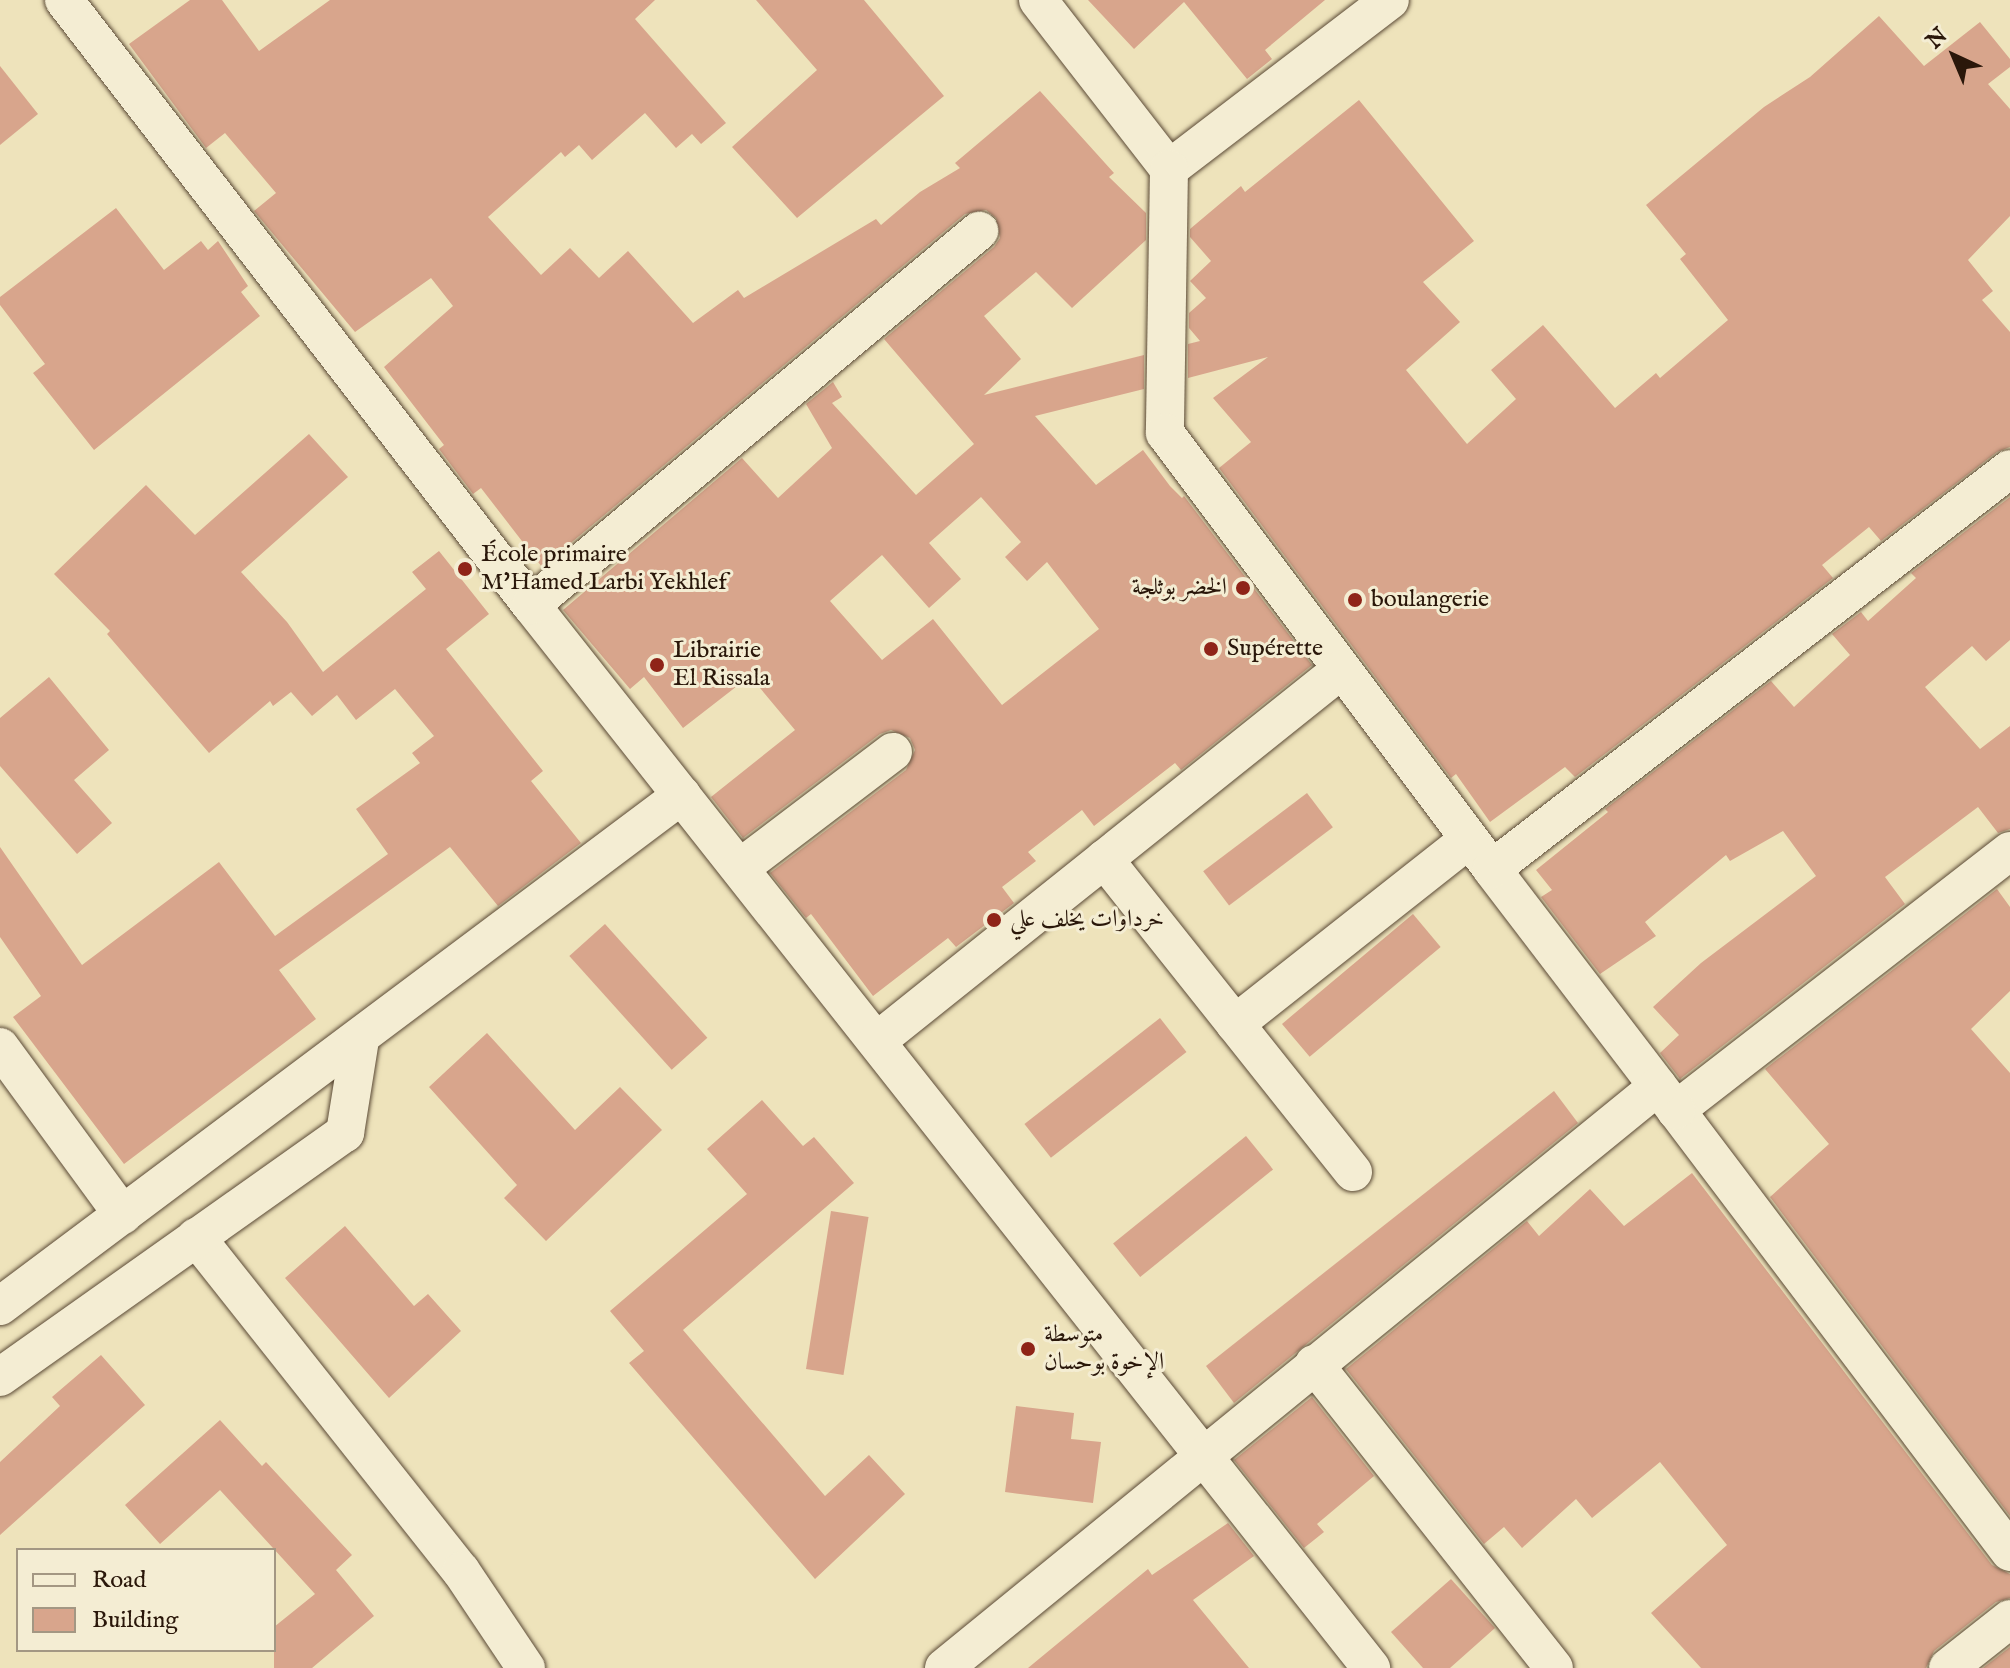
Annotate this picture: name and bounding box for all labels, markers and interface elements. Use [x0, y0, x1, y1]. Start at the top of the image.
north arrow [1914, 16, 1994, 96]
text: N [1921, 22, 1954, 55]
place label: École primaire M'Hamed Larbi Yekhlef [481, 541, 727, 597]
marker: École primaire M'Hamed Larbi Yekhlef [456, 560, 474, 578]
place label: الخضر بوثلجة [1132, 574, 1227, 602]
marker: الخضر بوثلجة [1234, 579, 1252, 597]
place label: boulangerie [1371, 586, 1489, 614]
marker: boulangerie [1346, 591, 1364, 609]
place label: Supérette [1227, 635, 1323, 663]
place label: Librairie El Rissala [673, 637, 770, 693]
marker: Supérette [1202, 640, 1220, 658]
marker: Librairie El Rissala [648, 656, 666, 674]
place label: خرداوات يخلف علي [1010, 906, 1164, 934]
marker: خرداوات يخلف علي [985, 911, 1003, 929]
place label: متوسطة الإخوة بوحسان [1044, 1321, 1164, 1377]
marker: متوسطة الإخوة بوحسان [1019, 1340, 1037, 1358]
legend [16, 1548, 276, 1652]
text: Road [92, 1565, 146, 1596]
text: Building [92, 1605, 178, 1636]

